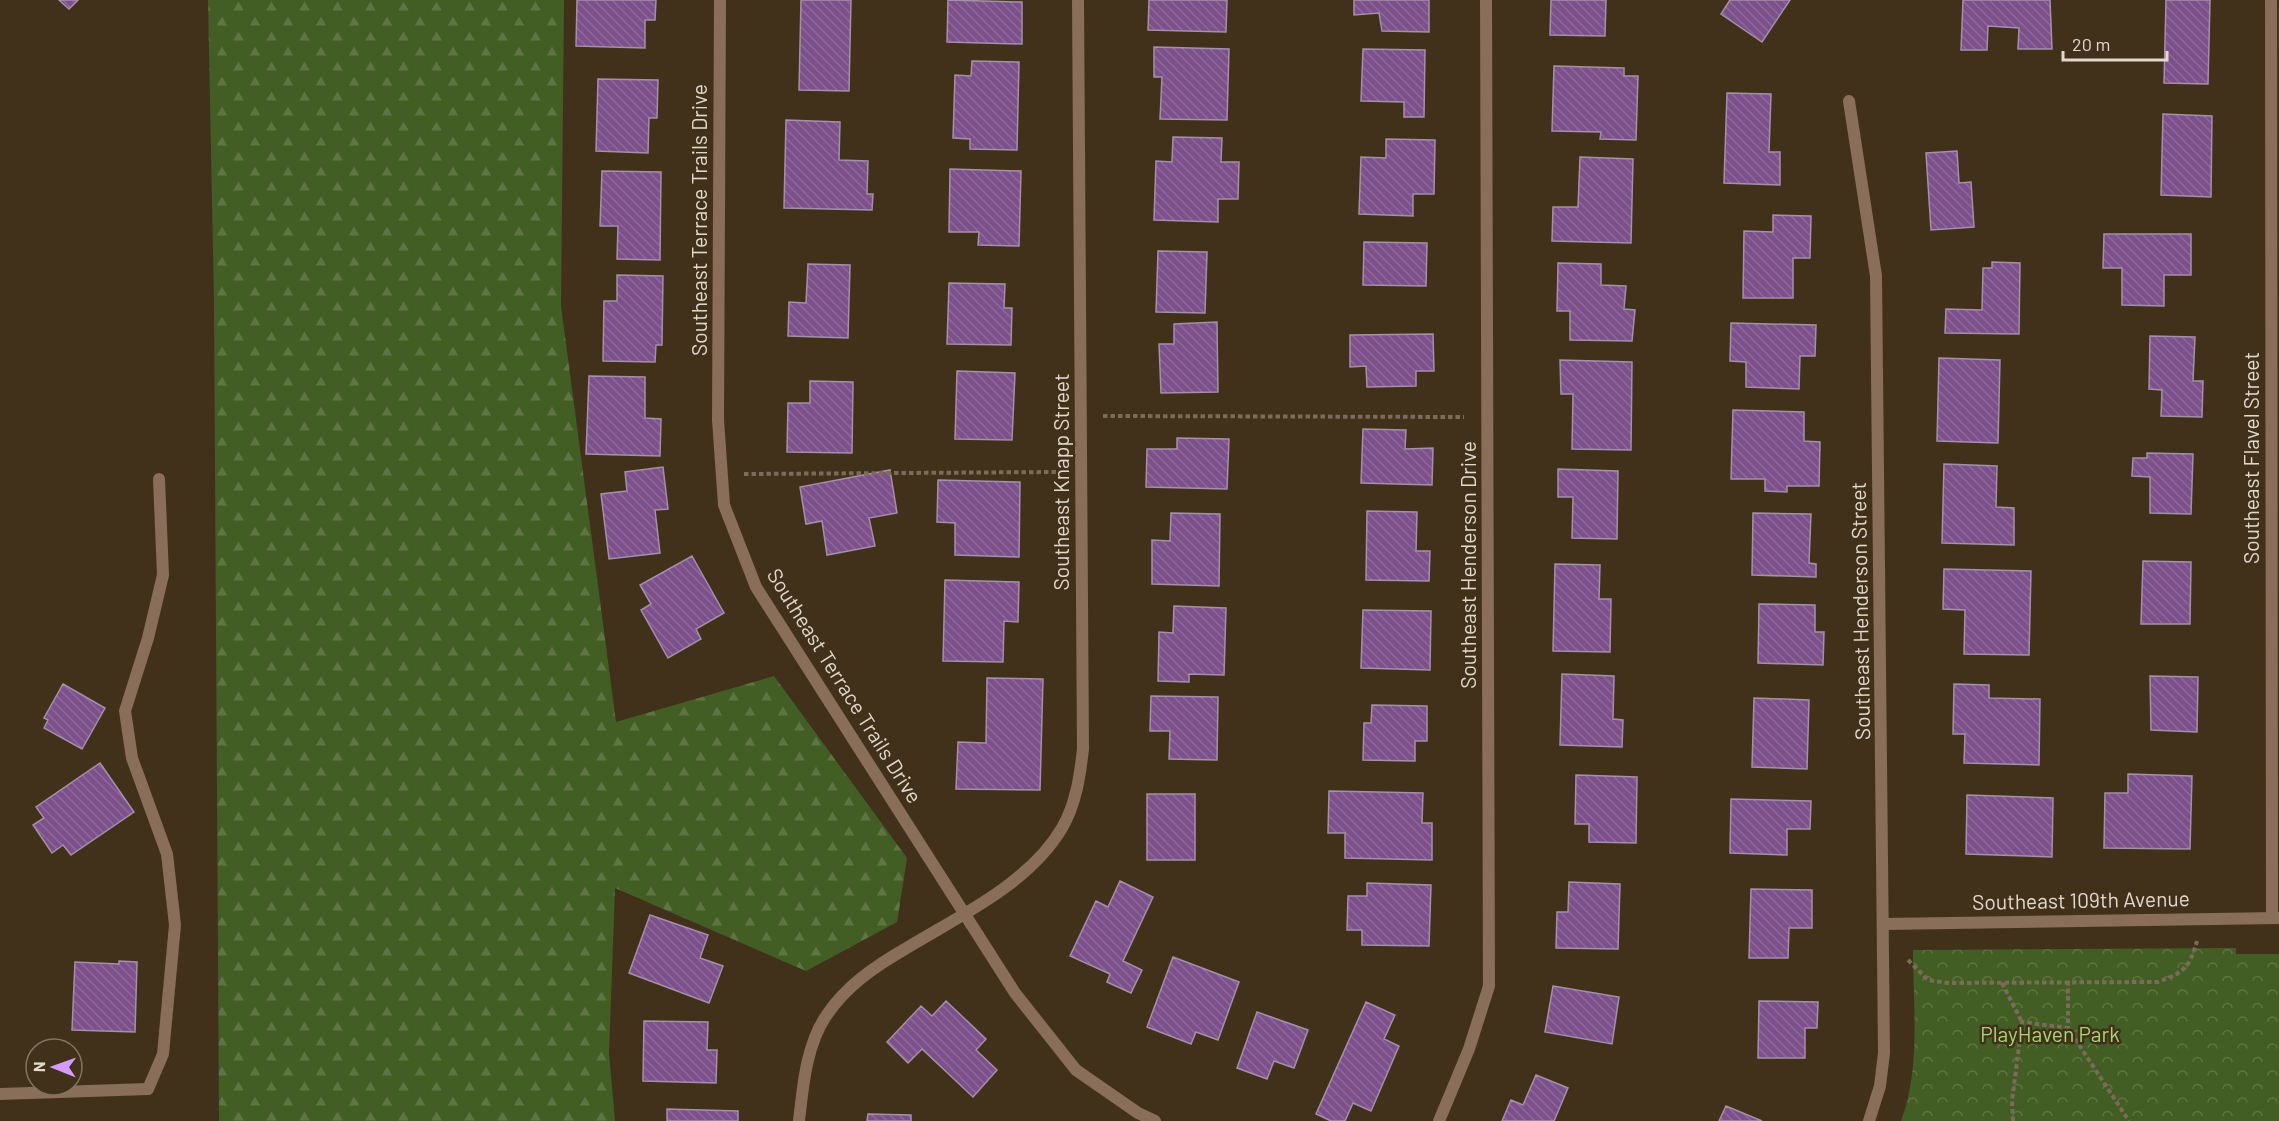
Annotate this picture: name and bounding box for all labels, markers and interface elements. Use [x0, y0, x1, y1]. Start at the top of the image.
scale bar [2063, 24, 2166, 62]
text: 20 m [2072, 33, 2110, 55]
street label: Southeast Terrace Trails Drive [686, 84, 711, 356]
street label: Southeast Flavel Street [2238, 352, 2263, 564]
street label: Southeast Knapp Street [1048, 373, 1073, 591]
street label: Southeast Henderson Drive [1455, 441, 1480, 689]
street label: Southeast Henderson Street [1845, 482, 1874, 740]
street label: Southeast Terrace Trails Drive [763, 563, 928, 807]
street label: Southeast 109th Avenue [1972, 885, 2190, 914]
park label: PlayHaven Park [1980, 1021, 2120, 1046]
north arrow [24, 1037, 84, 1097]
text: N [29, 1061, 48, 1072]

